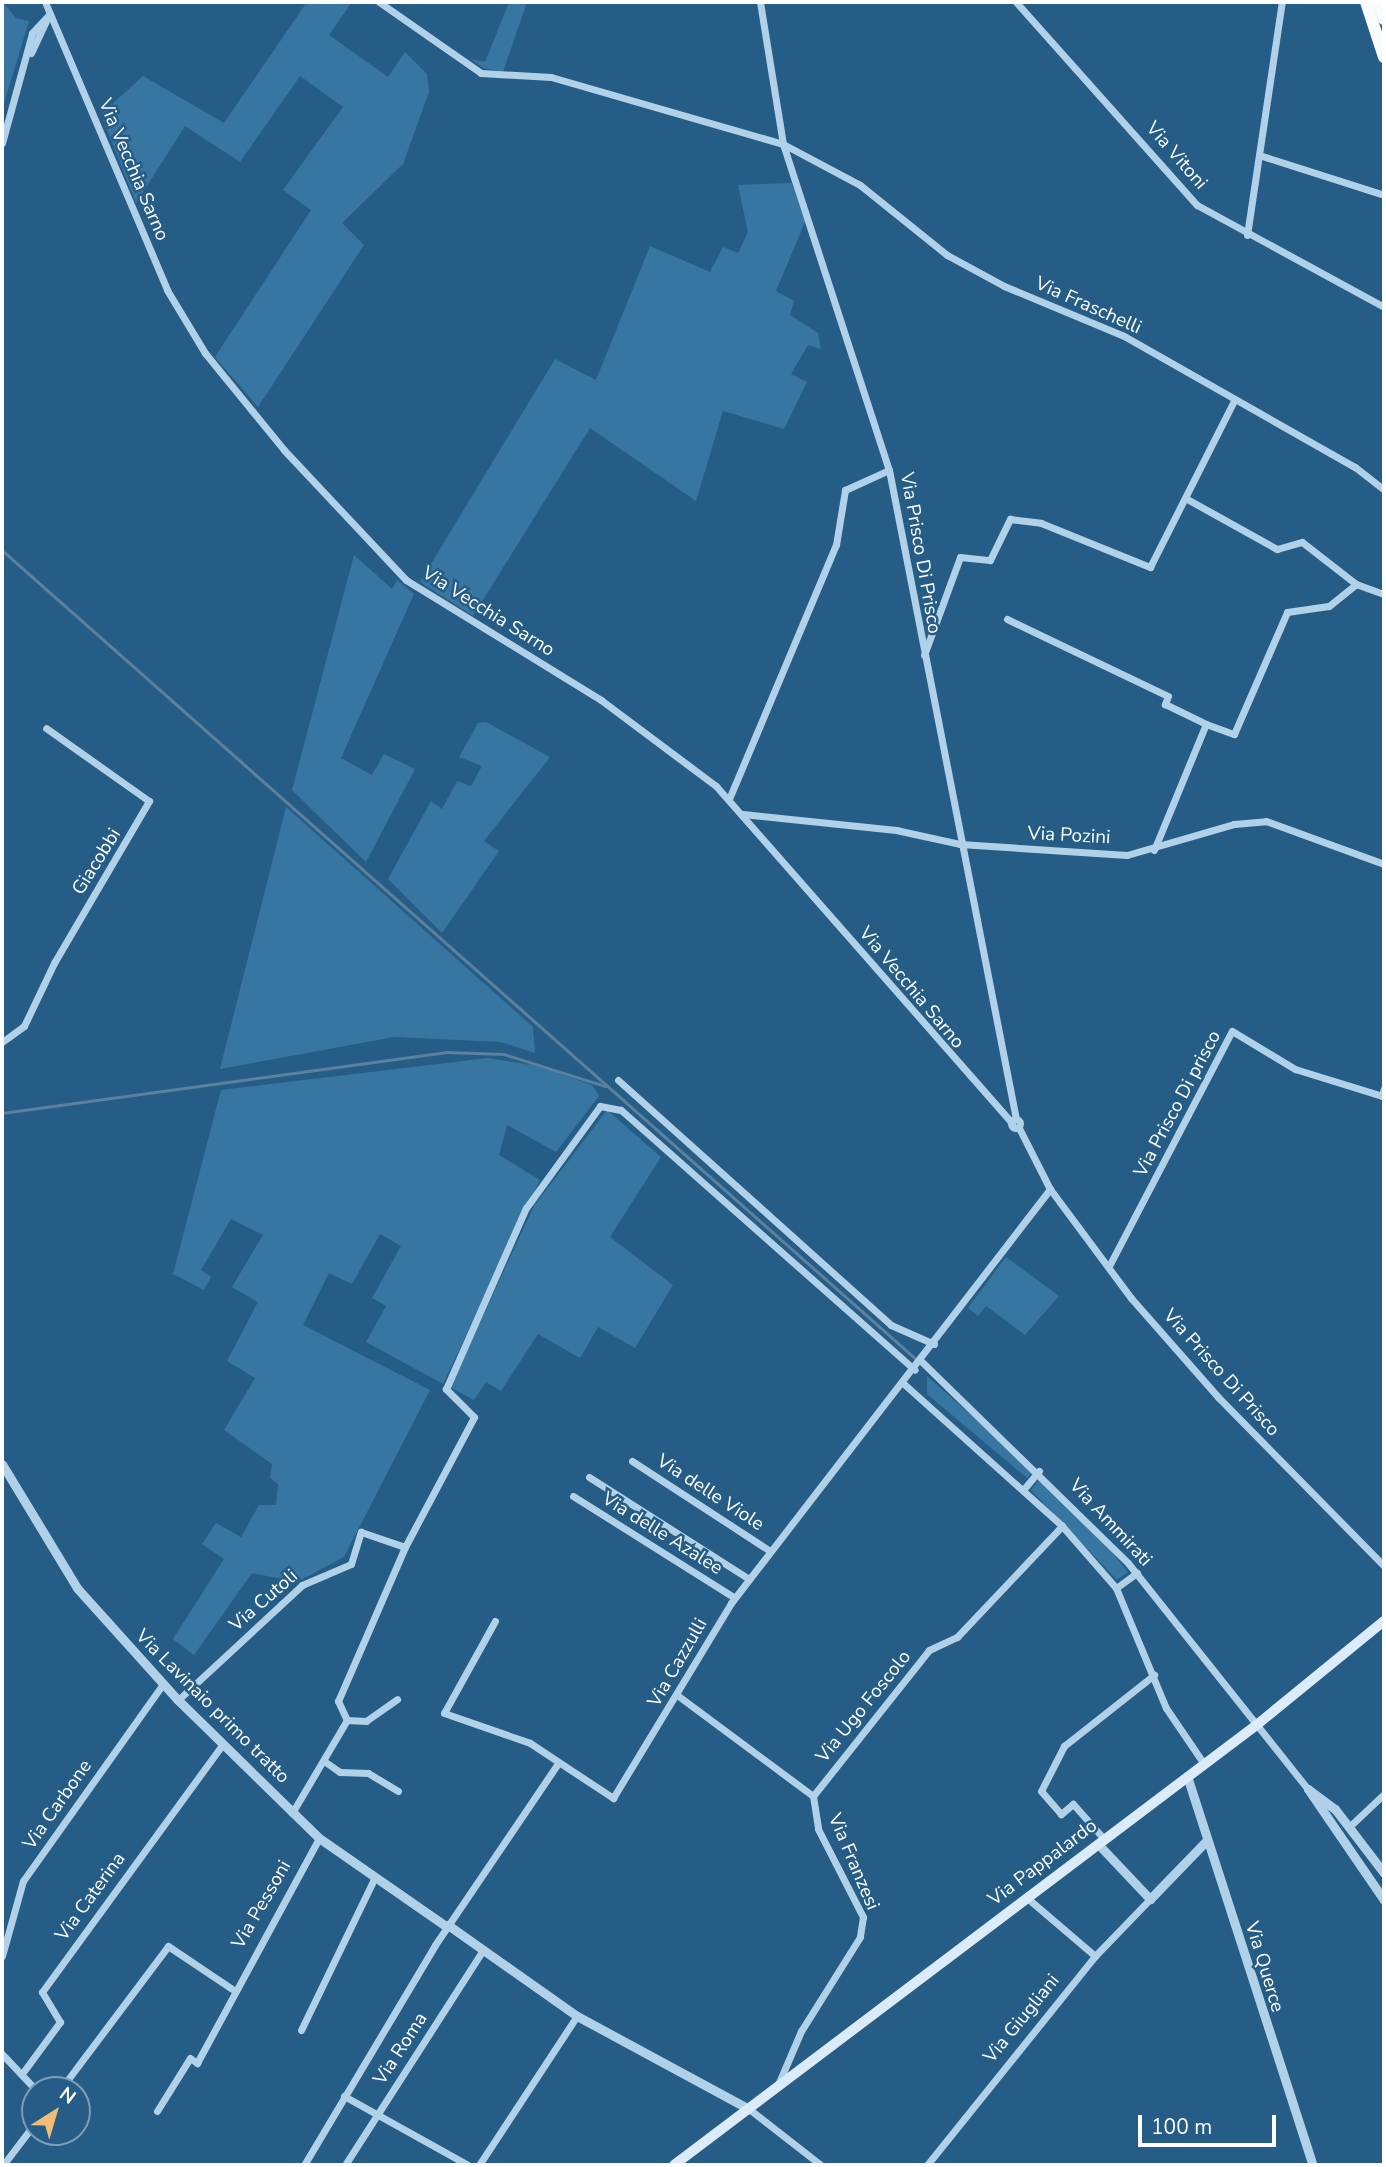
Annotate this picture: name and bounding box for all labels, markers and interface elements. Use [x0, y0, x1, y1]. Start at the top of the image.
street label: Via Vecchia Sarno [93, 96, 173, 244]
street label: Via Vitoni [1140, 117, 1212, 195]
street label: Via Fraschelli [1031, 272, 1145, 340]
street label: Via Prisco Di Prisco [895, 471, 945, 635]
street label: Via Vecchia Sarno [418, 562, 558, 662]
street label: Via Pozini [1027, 822, 1111, 850]
street label: Giacobbi [68, 825, 126, 899]
street label: Via Vecchia Sarno [853, 922, 969, 1054]
street label: Via Prisco Di prisco [1130, 1027, 1226, 1181]
street label: Via Prisco Di Prisco [1158, 1305, 1284, 1441]
street label: Via delle Viole [652, 1450, 768, 1536]
street label: Via Ammirati [1064, 1475, 1156, 1571]
street label: Via delle Azalee [597, 1488, 727, 1580]
street label: Via Cutoli [225, 1565, 303, 1637]
street label: Via Cazzulli [643, 1614, 713, 1712]
street label: Via Lavinaio primo tratto [130, 1625, 294, 1789]
street label: Via Ugo Foscolo [812, 1646, 916, 1768]
street label: Via Carbone [19, 1756, 97, 1854]
street label: Via Franzesi [822, 1810, 884, 1914]
street label: Via Pappalardo [984, 1815, 1102, 1911]
street label: Via Caterina [51, 1848, 131, 1946]
street label: Via Pessoni [228, 1857, 296, 1953]
street label: Via Querce [1239, 1919, 1289, 2015]
street label: Via Giugliani [979, 1970, 1065, 2068]
street label: Via Roma [369, 2008, 433, 2090]
north arrow [21, 2076, 91, 2146]
text: N [54, 2081, 81, 2110]
scale bar [1141, 2100, 1279, 2144]
text: 100 m [1151, 2113, 1212, 2141]

